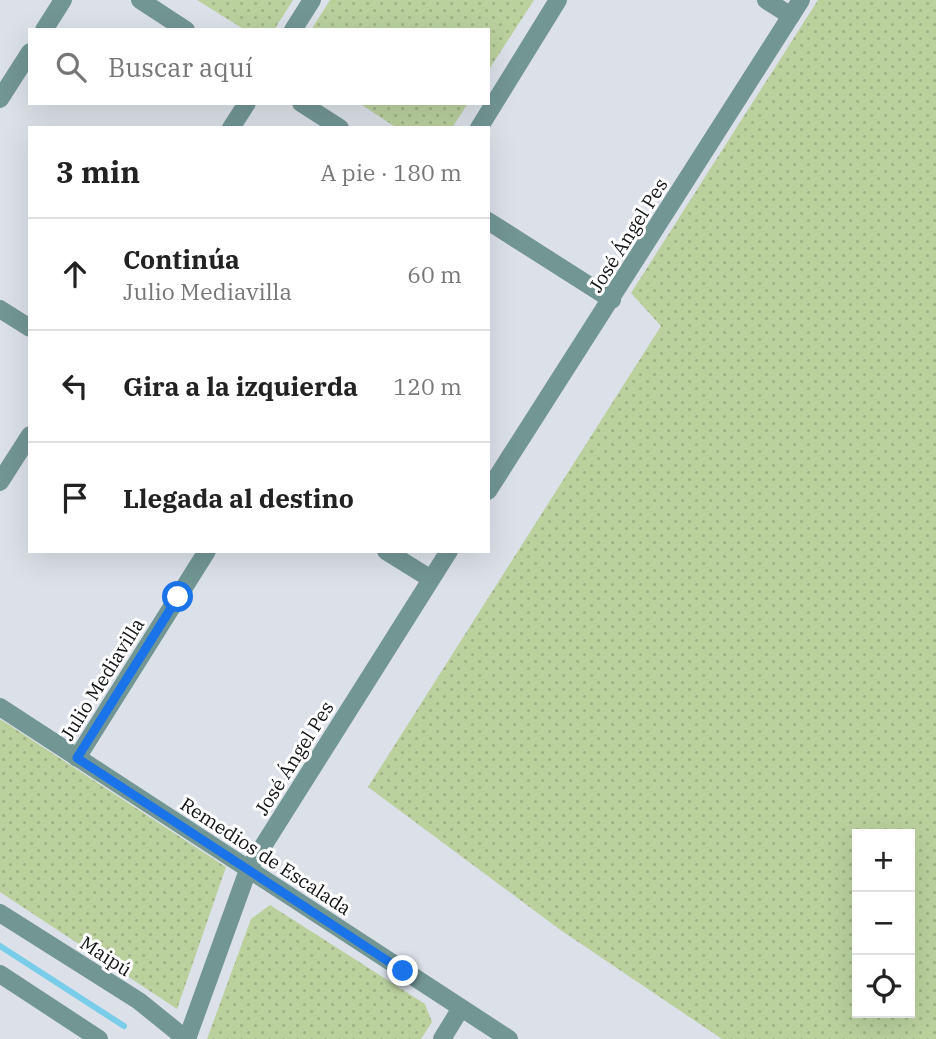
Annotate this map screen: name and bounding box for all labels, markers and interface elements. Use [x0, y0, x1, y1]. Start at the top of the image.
search box [28, 28, 490, 105]
icon: search [52, 48, 90, 86]
text: Buscar aquí [108, 50, 253, 84]
text: 3 min [56, 152, 140, 191]
text: A pie · 180 m [320, 157, 462, 187]
street label: José Ángel Pes [583, 174, 673, 296]
text: Continúa [123, 242, 240, 276]
icon: ahead [56, 255, 94, 293]
text: 60 m [407, 259, 462, 289]
text: Julio Mediavilla [123, 276, 292, 306]
icon: left [56, 367, 94, 405]
text: Gira a la izquierda [123, 369, 358, 403]
text: 120 m [393, 371, 462, 401]
icon: arrive [56, 479, 94, 517]
text: Llegada al destino [123, 481, 354, 515]
route start [162, 581, 193, 612]
street label: Julio Mediavilla [55, 613, 149, 745]
street label: José Ángel Pes [249, 697, 339, 819]
street label: Remedios de Escalada [176, 792, 356, 920]
map controls [852, 829, 915, 1018]
button: + [852, 829, 915, 892]
button: − [852, 892, 915, 955]
street label: Maipú [76, 931, 136, 982]
route end [387, 955, 418, 986]
button: locate [852, 955, 915, 1018]

